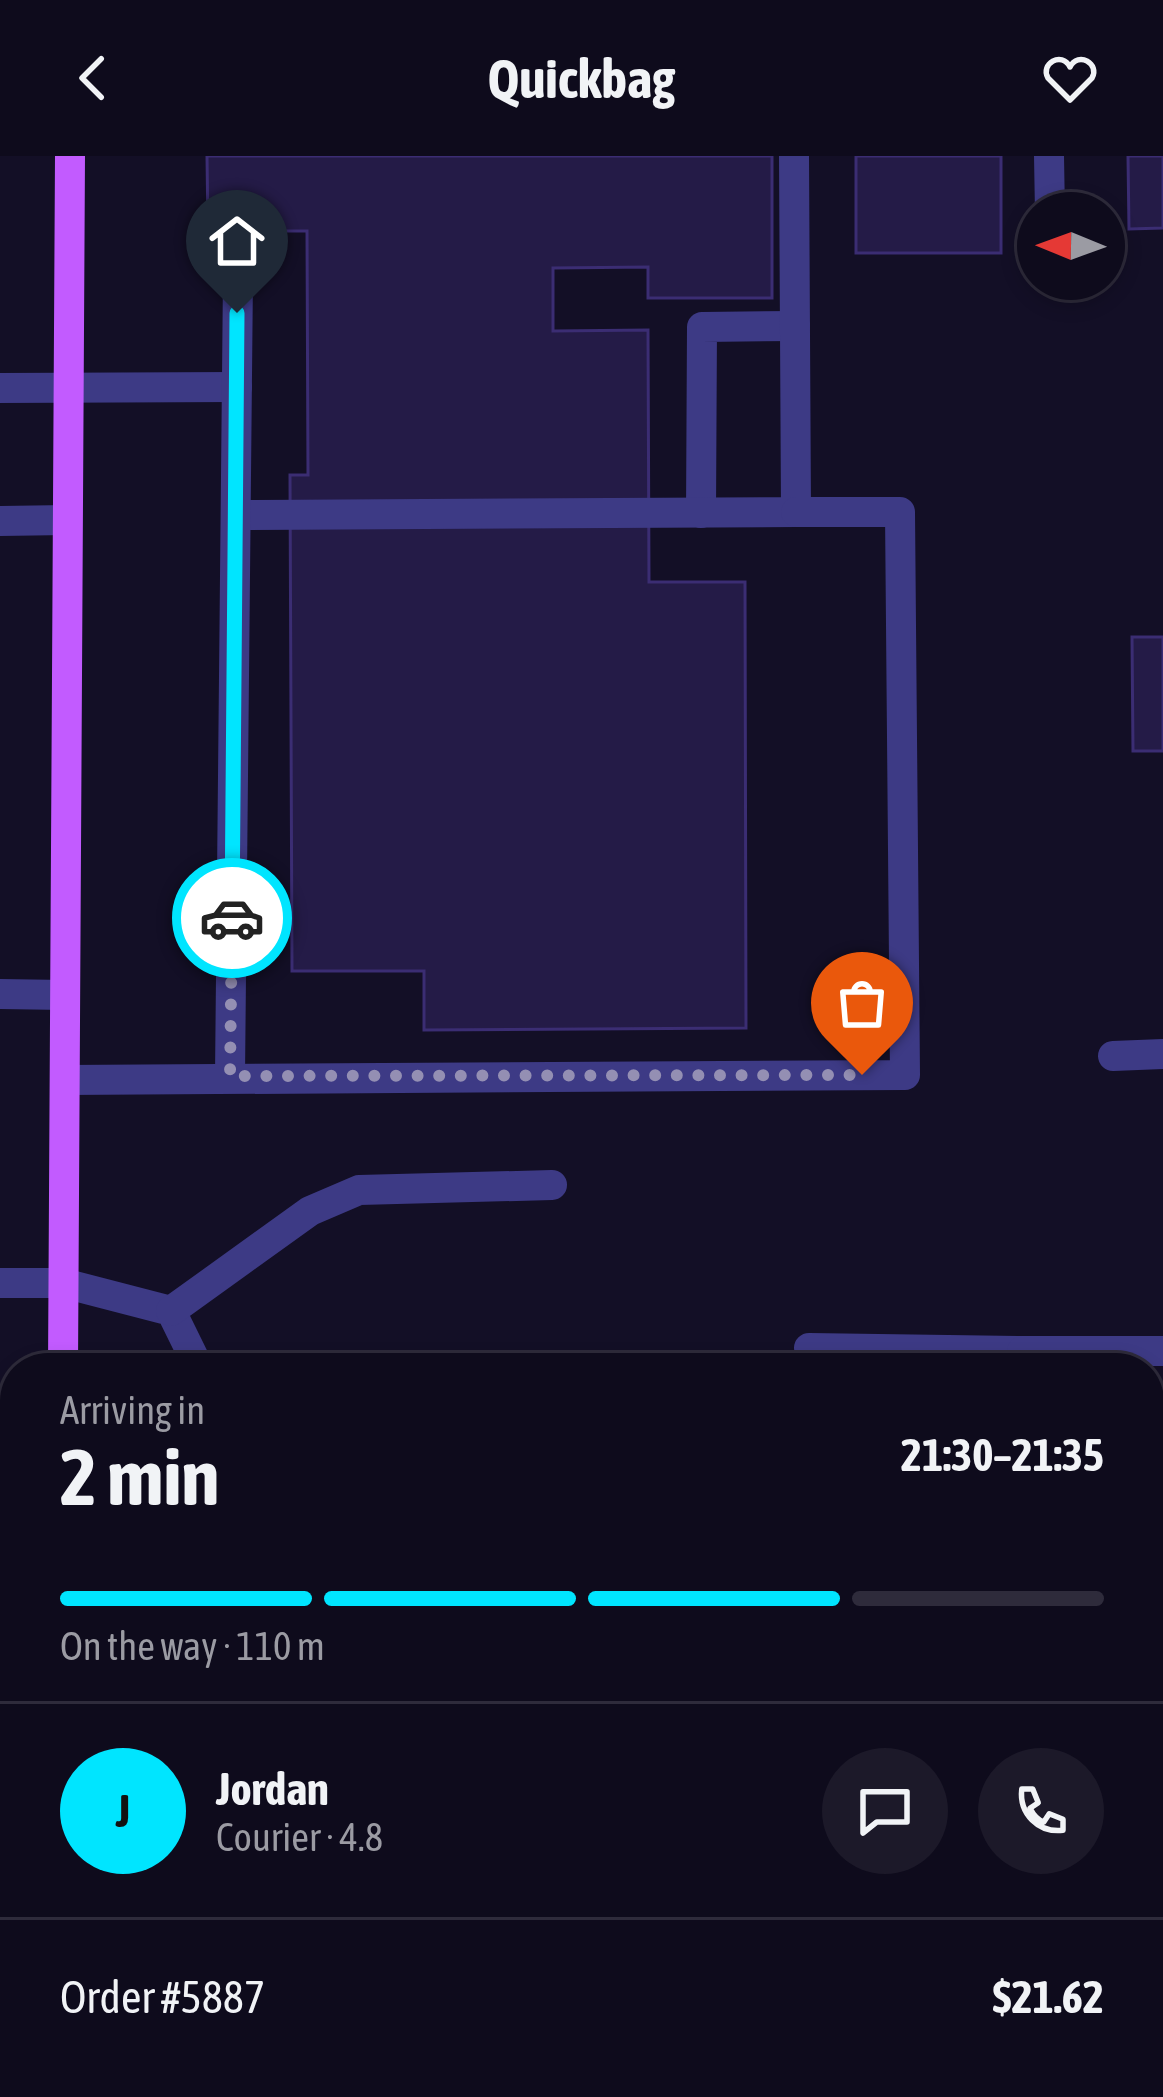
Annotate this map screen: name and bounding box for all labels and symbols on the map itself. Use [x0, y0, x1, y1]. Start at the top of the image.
pin [186, 190, 288, 313]
north arrow [1017, 192, 1125, 300]
courier [172, 858, 292, 978]
pin [811, 952, 913, 1075]

